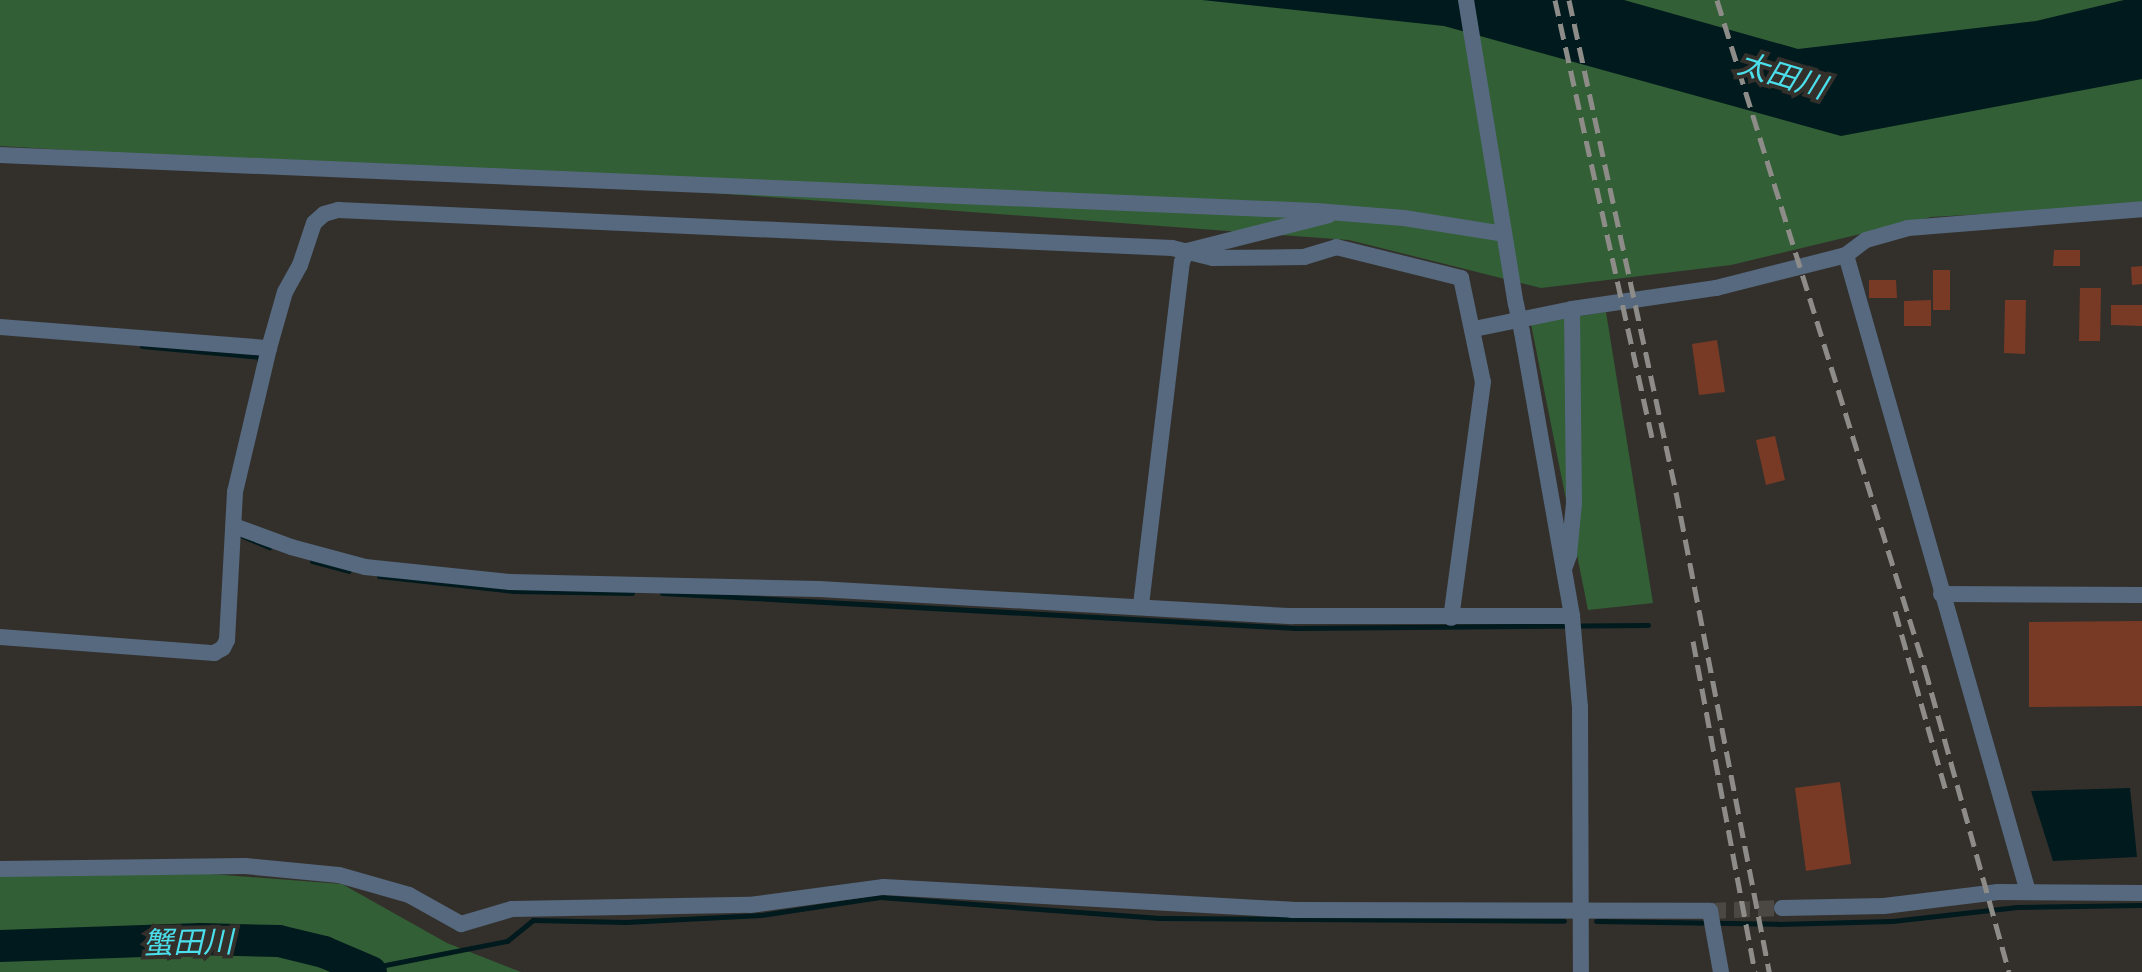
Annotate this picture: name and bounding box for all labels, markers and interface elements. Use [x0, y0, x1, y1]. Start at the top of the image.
water label: 太田川 [1734, 46, 1830, 106]
water label: 蟹田川 [143, 924, 233, 962]

